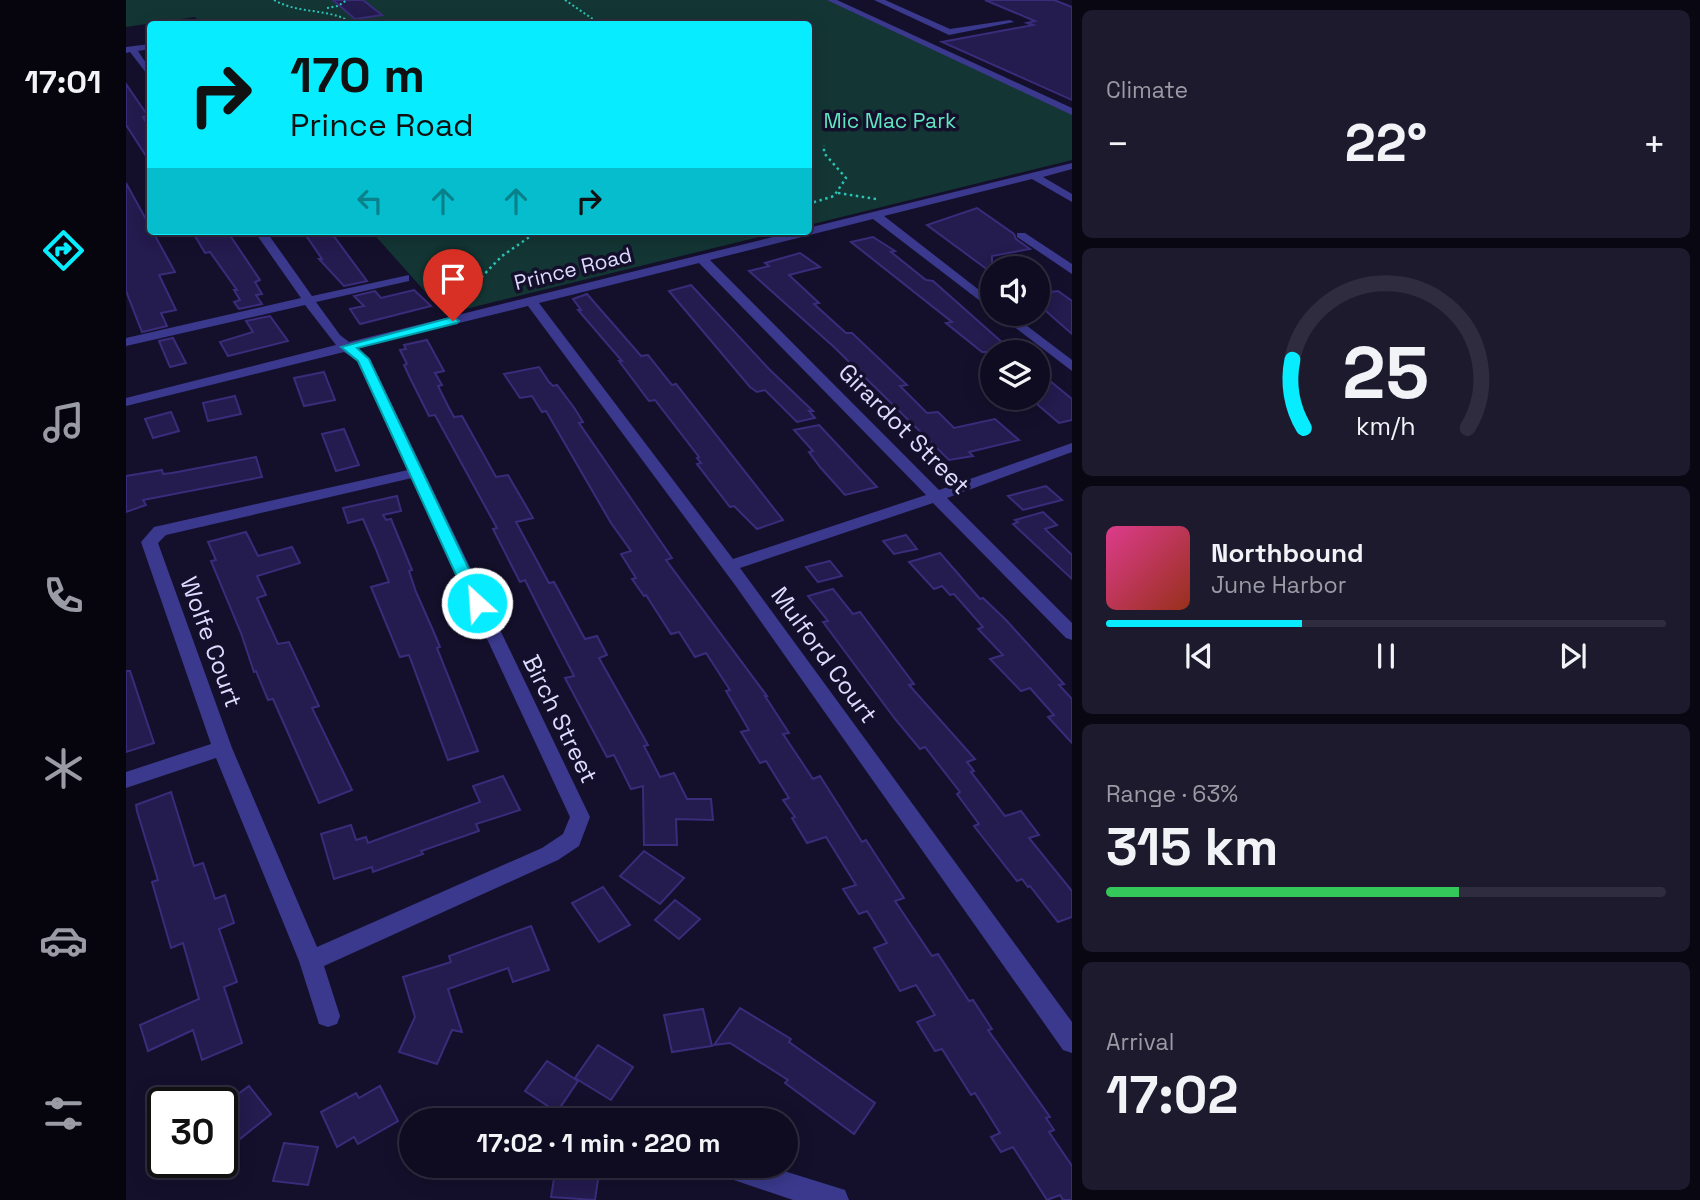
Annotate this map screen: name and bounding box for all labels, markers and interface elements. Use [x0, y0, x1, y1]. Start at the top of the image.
text: 170 m [290, 44, 425, 106]
icon: right [175, 49, 266, 140]
text: 17:01 [25, 62, 101, 102]
text: Climate [1106, 75, 1188, 105]
text: Prince Road [290, 105, 474, 145]
park label: Mic Mac Park [824, 107, 956, 134]
text: 22° [1345, 110, 1427, 176]
text: − [1106, 120, 1130, 168]
text: + [1642, 120, 1666, 168]
icon: left [351, 182, 389, 220]
icon: ahead [424, 182, 462, 220]
icon: ahead [497, 182, 535, 220]
icon: right [570, 182, 608, 220]
icon: directions [39, 226, 88, 275]
street label: Prince Road [511, 241, 635, 296]
pin [423, 249, 483, 321]
map controls [980, 256, 1050, 410]
button: sound [980, 256, 1050, 326]
icon: arrive [434, 260, 472, 298]
text: 25 [1343, 326, 1429, 419]
button: layers [980, 340, 1050, 410]
street label: Girardot Street [832, 356, 977, 501]
icon: music [39, 398, 88, 447]
text: km/h [1356, 410, 1416, 442]
text: Northbound [1211, 536, 1364, 570]
position arrow [440, 566, 514, 640]
text: June Harbor [1211, 570, 1346, 600]
icon: phone [39, 571, 88, 620]
street label: Wolfe Court [174, 572, 249, 711]
street label: Mulford Court [764, 580, 884, 729]
icon: previous [1180, 637, 1218, 675]
icon: pause [1367, 637, 1405, 675]
icon: next [1554, 637, 1592, 675]
street label: Birch Street [516, 650, 605, 788]
icon: climate [39, 744, 88, 793]
text: Range · 63% [1106, 779, 1238, 809]
text: 315 km [1106, 814, 1278, 880]
icon: car [39, 916, 88, 965]
text: Arrival [1106, 1027, 1174, 1057]
text: 17:02 [1106, 1062, 1238, 1128]
speed limit sign: 30 [147, 1087, 238, 1178]
icon: filters [39, 1089, 88, 1138]
text: 17:02 · 1 min · 220 m [477, 1126, 720, 1160]

